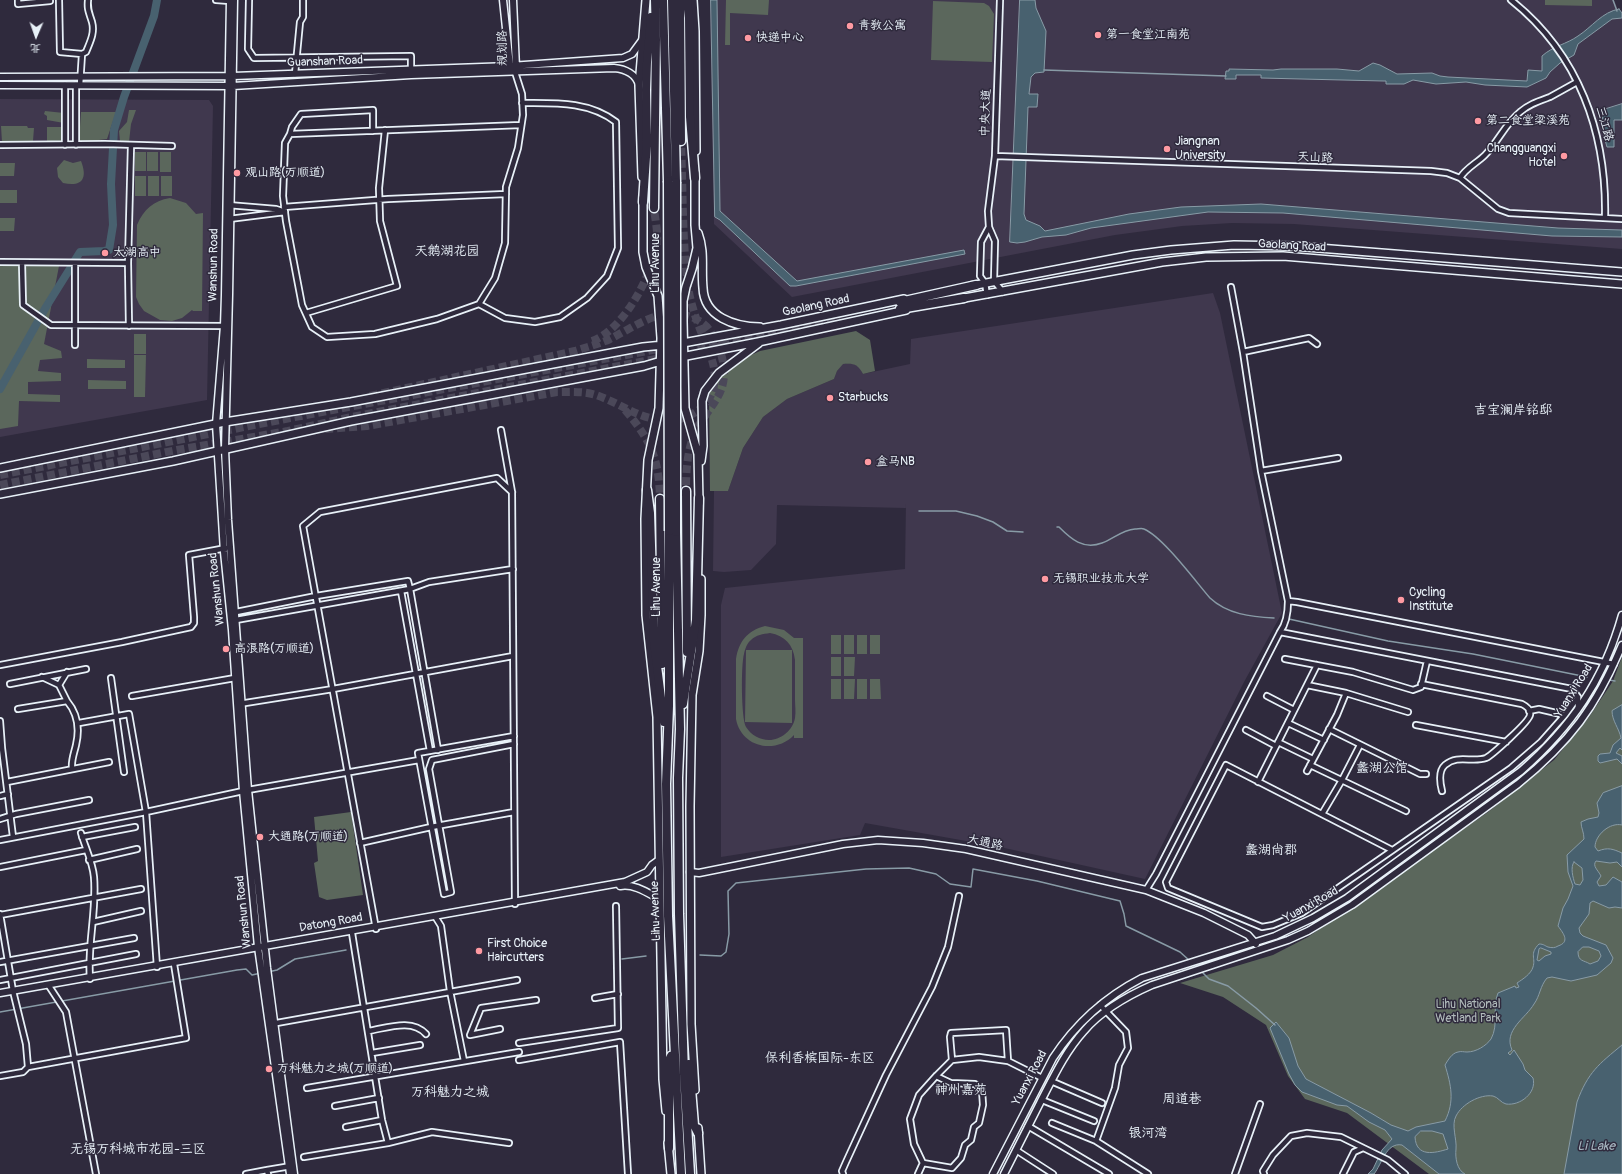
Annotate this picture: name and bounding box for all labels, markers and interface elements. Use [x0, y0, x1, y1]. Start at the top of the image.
north arrow [16, 16, 56, 56]
place label: 青教公寓 [858, 19, 906, 33]
marker: 青教公寓 [845, 21, 855, 31]
place label: 第一食堂江南苑 [1106, 28, 1190, 42]
street label: 规划路 [495, 30, 511, 66]
marker: 第一食堂江南苑 [1093, 30, 1103, 40]
place label: 快递中心 [756, 31, 804, 45]
marker: 快递中心 [743, 33, 753, 43]
text: 北 [30, 42, 41, 55]
street label: Guanshan Road [287, 53, 363, 71]
street label: 中央大道 [978, 89, 994, 137]
street label: 三江路 [1592, 105, 1616, 143]
place label: 第二食堂梁溪苑 [1486, 114, 1570, 128]
marker: 第二食堂梁溪苑 [1473, 116, 1483, 126]
place label: Jiangnan University [1175, 135, 1225, 163]
place label: Changguangxi Hotel [1487, 142, 1556, 170]
marker: Jiangnan University [1162, 144, 1172, 154]
street label: 天山路 [1297, 150, 1333, 166]
marker: Changguangxi Hotel [1559, 151, 1569, 161]
place label: 观山路(万顺道) [245, 166, 325, 180]
marker: 观山路(万顺道) [232, 168, 242, 178]
street label: Wanshun Road [206, 228, 222, 302]
street label: Lihu Avenue [649, 233, 663, 293]
street label: Gaolang Road [1258, 237, 1326, 255]
district label: 天鹅湖花园 [415, 244, 479, 260]
place label: 太湖高中 [113, 246, 161, 260]
marker: 太湖高中 [100, 248, 110, 258]
street label: Gaolang Road [781, 292, 851, 320]
place label: Starbucks [838, 391, 888, 405]
marker: Starbucks [825, 393, 835, 403]
district label: 吉宝澜岸铭邸 [1474, 403, 1552, 419]
place label: 盒马NB [876, 455, 915, 469]
marker: 盒马NB [863, 457, 873, 467]
street label: Wanshun Road [206, 552, 228, 626]
street label: Lihu Avenue [650, 557, 664, 617]
place label: 无锡职业技术大学 [1053, 572, 1149, 586]
marker: 无锡职业技术大学 [1040, 574, 1050, 584]
place label: Cycling Institute [1409, 586, 1453, 614]
marker: Cycling Institute [1396, 595, 1406, 605]
place label: 高浪路(万顺道) [234, 642, 314, 656]
marker: 高浪路(万顺道) [221, 644, 231, 654]
street label: Yuanxi Road [1552, 662, 1596, 720]
district label: 蠡湖公馆 [1356, 761, 1408, 777]
place label: 大通路(万顺道) [268, 830, 348, 844]
marker: 大通路(万顺道) [255, 832, 265, 842]
street label: 大通路 [966, 832, 1004, 854]
district label: 蠡湖尚郡 [1245, 843, 1297, 859]
street label: Wanshun Road [233, 875, 255, 949]
street label: Lihu Avenue [648, 881, 664, 941]
street label: Yuanxi Road [1281, 884, 1341, 926]
street label: Datong Road [298, 910, 364, 936]
place label: First Choice Haircutters [487, 937, 547, 965]
marker: First Choice Haircutters [474, 946, 484, 956]
park label: Lihu National Wetland Park [1435, 998, 1501, 1026]
street label: Yuanxi Road [1009, 1048, 1051, 1108]
district label: 保利香槟国际-东区 [765, 1051, 875, 1067]
place label: 万科魅力之城(万顺道) [277, 1062, 393, 1076]
marker: 万科魅力之城(万顺道) [264, 1064, 274, 1074]
district label: 神州嘉苑 [935, 1083, 987, 1099]
district label: 万科魅力之城 [411, 1085, 489, 1101]
district label: 周道巷 [1163, 1092, 1201, 1108]
district label: 银河湾 [1129, 1126, 1167, 1142]
water label: Li Lake [1577, 1139, 1615, 1155]
district label: 无锡万科城市花园-三区 [70, 1142, 206, 1158]

